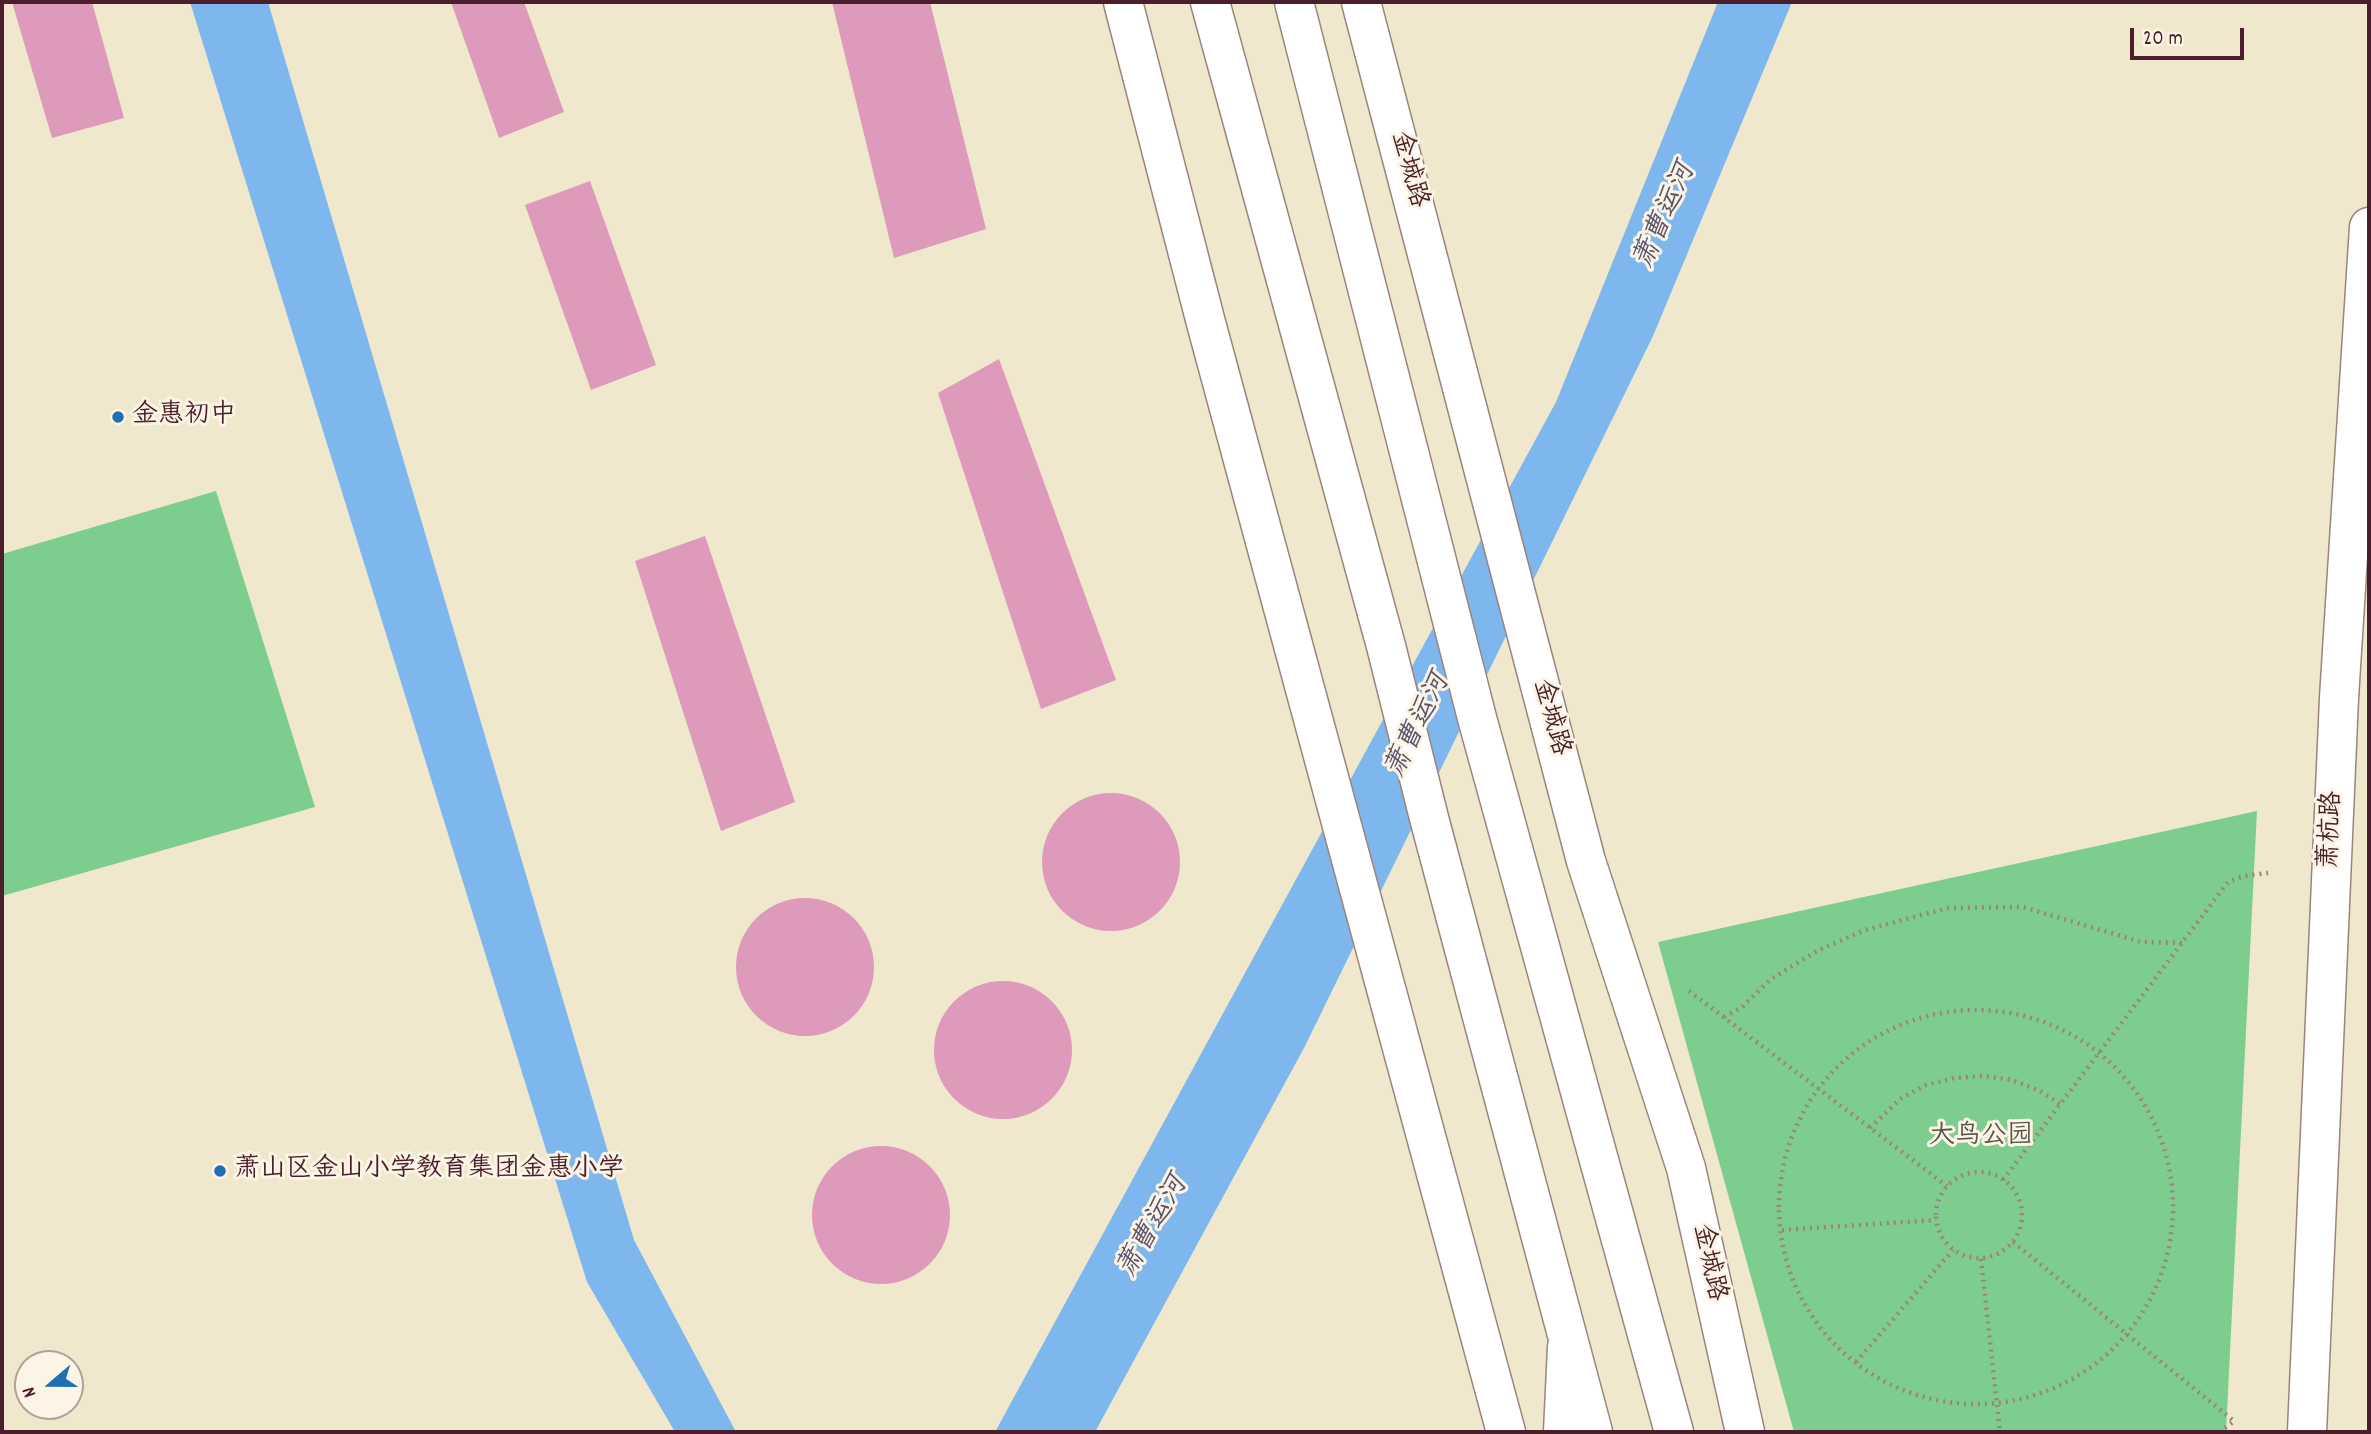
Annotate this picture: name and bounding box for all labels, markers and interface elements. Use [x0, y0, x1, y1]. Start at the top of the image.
scale bar [2133, 14, 2247, 58]
text: 20 m [2143, 25, 2183, 55]
street label: 金城路 [1382, 128, 1432, 212]
water label: 萧曹运河 [1629, 159, 1705, 275]
place label: 金惠初中 [132, 401, 236, 433]
marker: 金惠初中 [110, 409, 126, 425]
water label: 萧曹运河 [1380, 669, 1460, 785]
street label: 金城路 [1524, 676, 1574, 760]
street label: 萧杭路 [2315, 790, 2351, 870]
park label: 大鸟公园 [1929, 1122, 2033, 1154]
place label: 萧山区金山小学教育集团金惠小学 [234, 1155, 624, 1187]
marker: 萧山区金山小学教育集团金惠小学 [212, 1163, 228, 1179]
water label: 萧曹运河 [1112, 1171, 1198, 1285]
street label: 金城路 [1684, 1222, 1730, 1304]
north arrow [14, 1350, 84, 1420]
text: N [16, 1383, 45, 1401]

